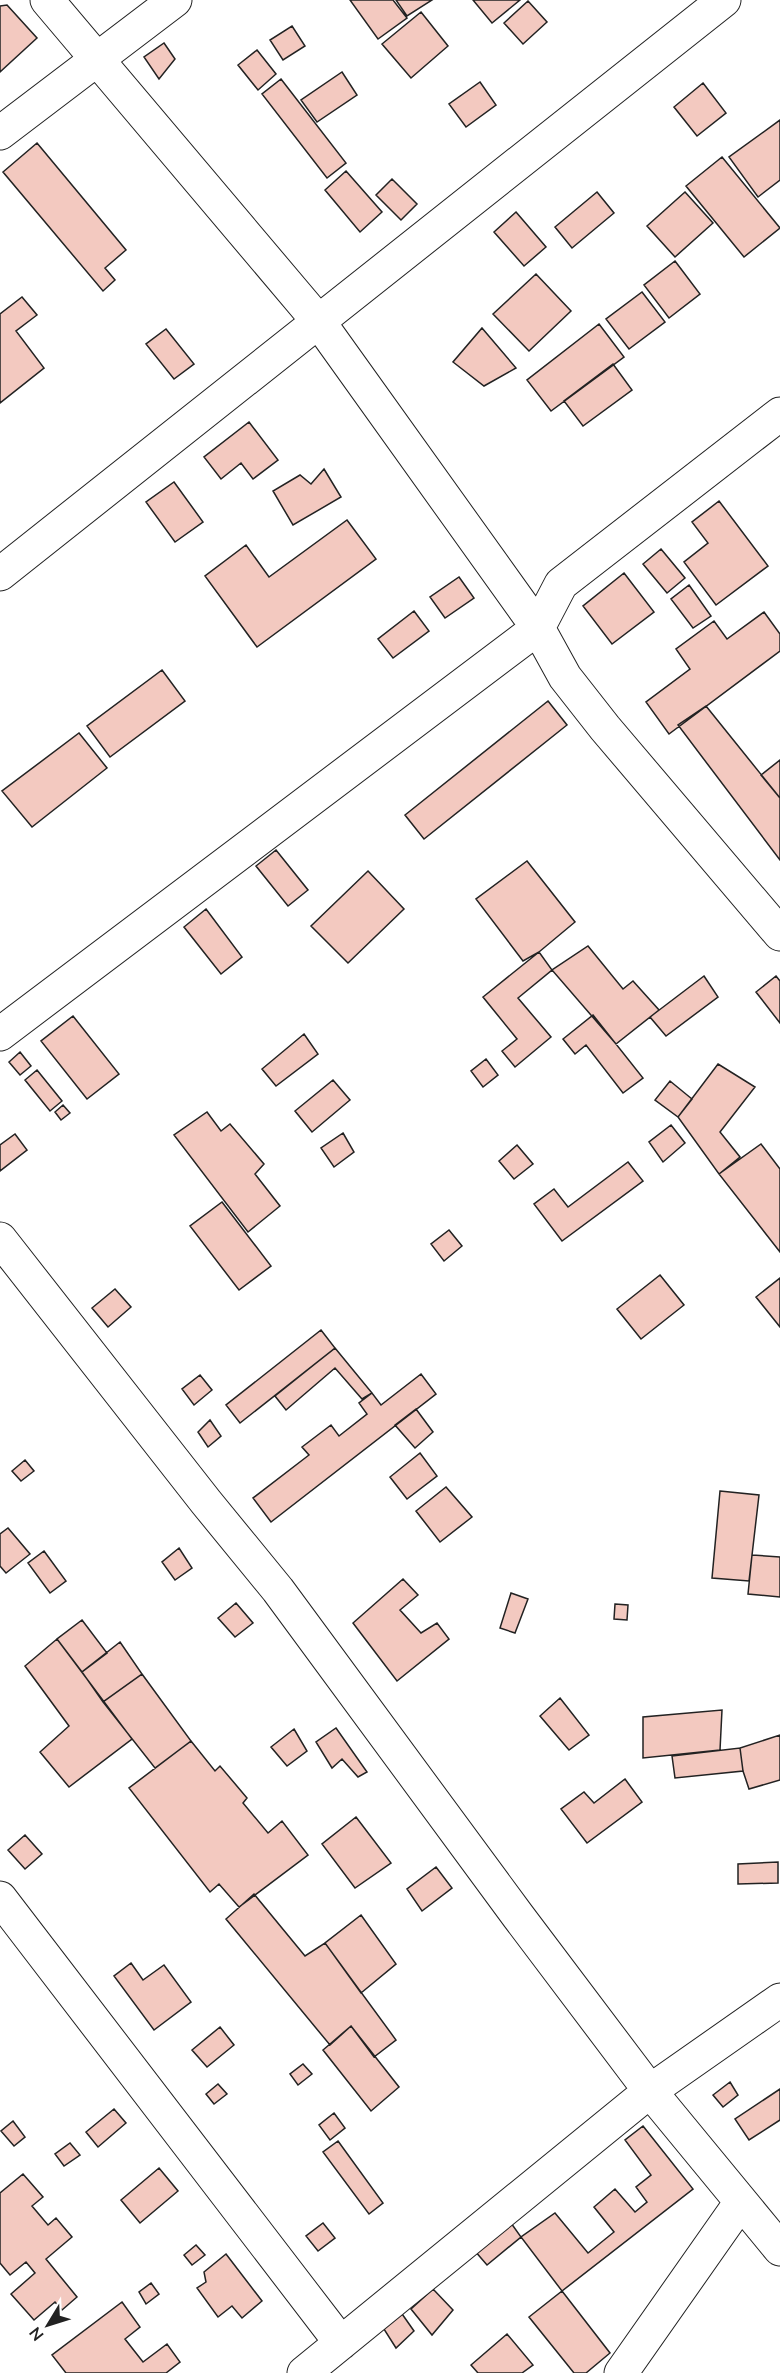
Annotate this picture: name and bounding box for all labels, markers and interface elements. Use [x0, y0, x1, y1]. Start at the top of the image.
north arrow [18, 2295, 78, 2355]
text: N [25, 2322, 49, 2345]

